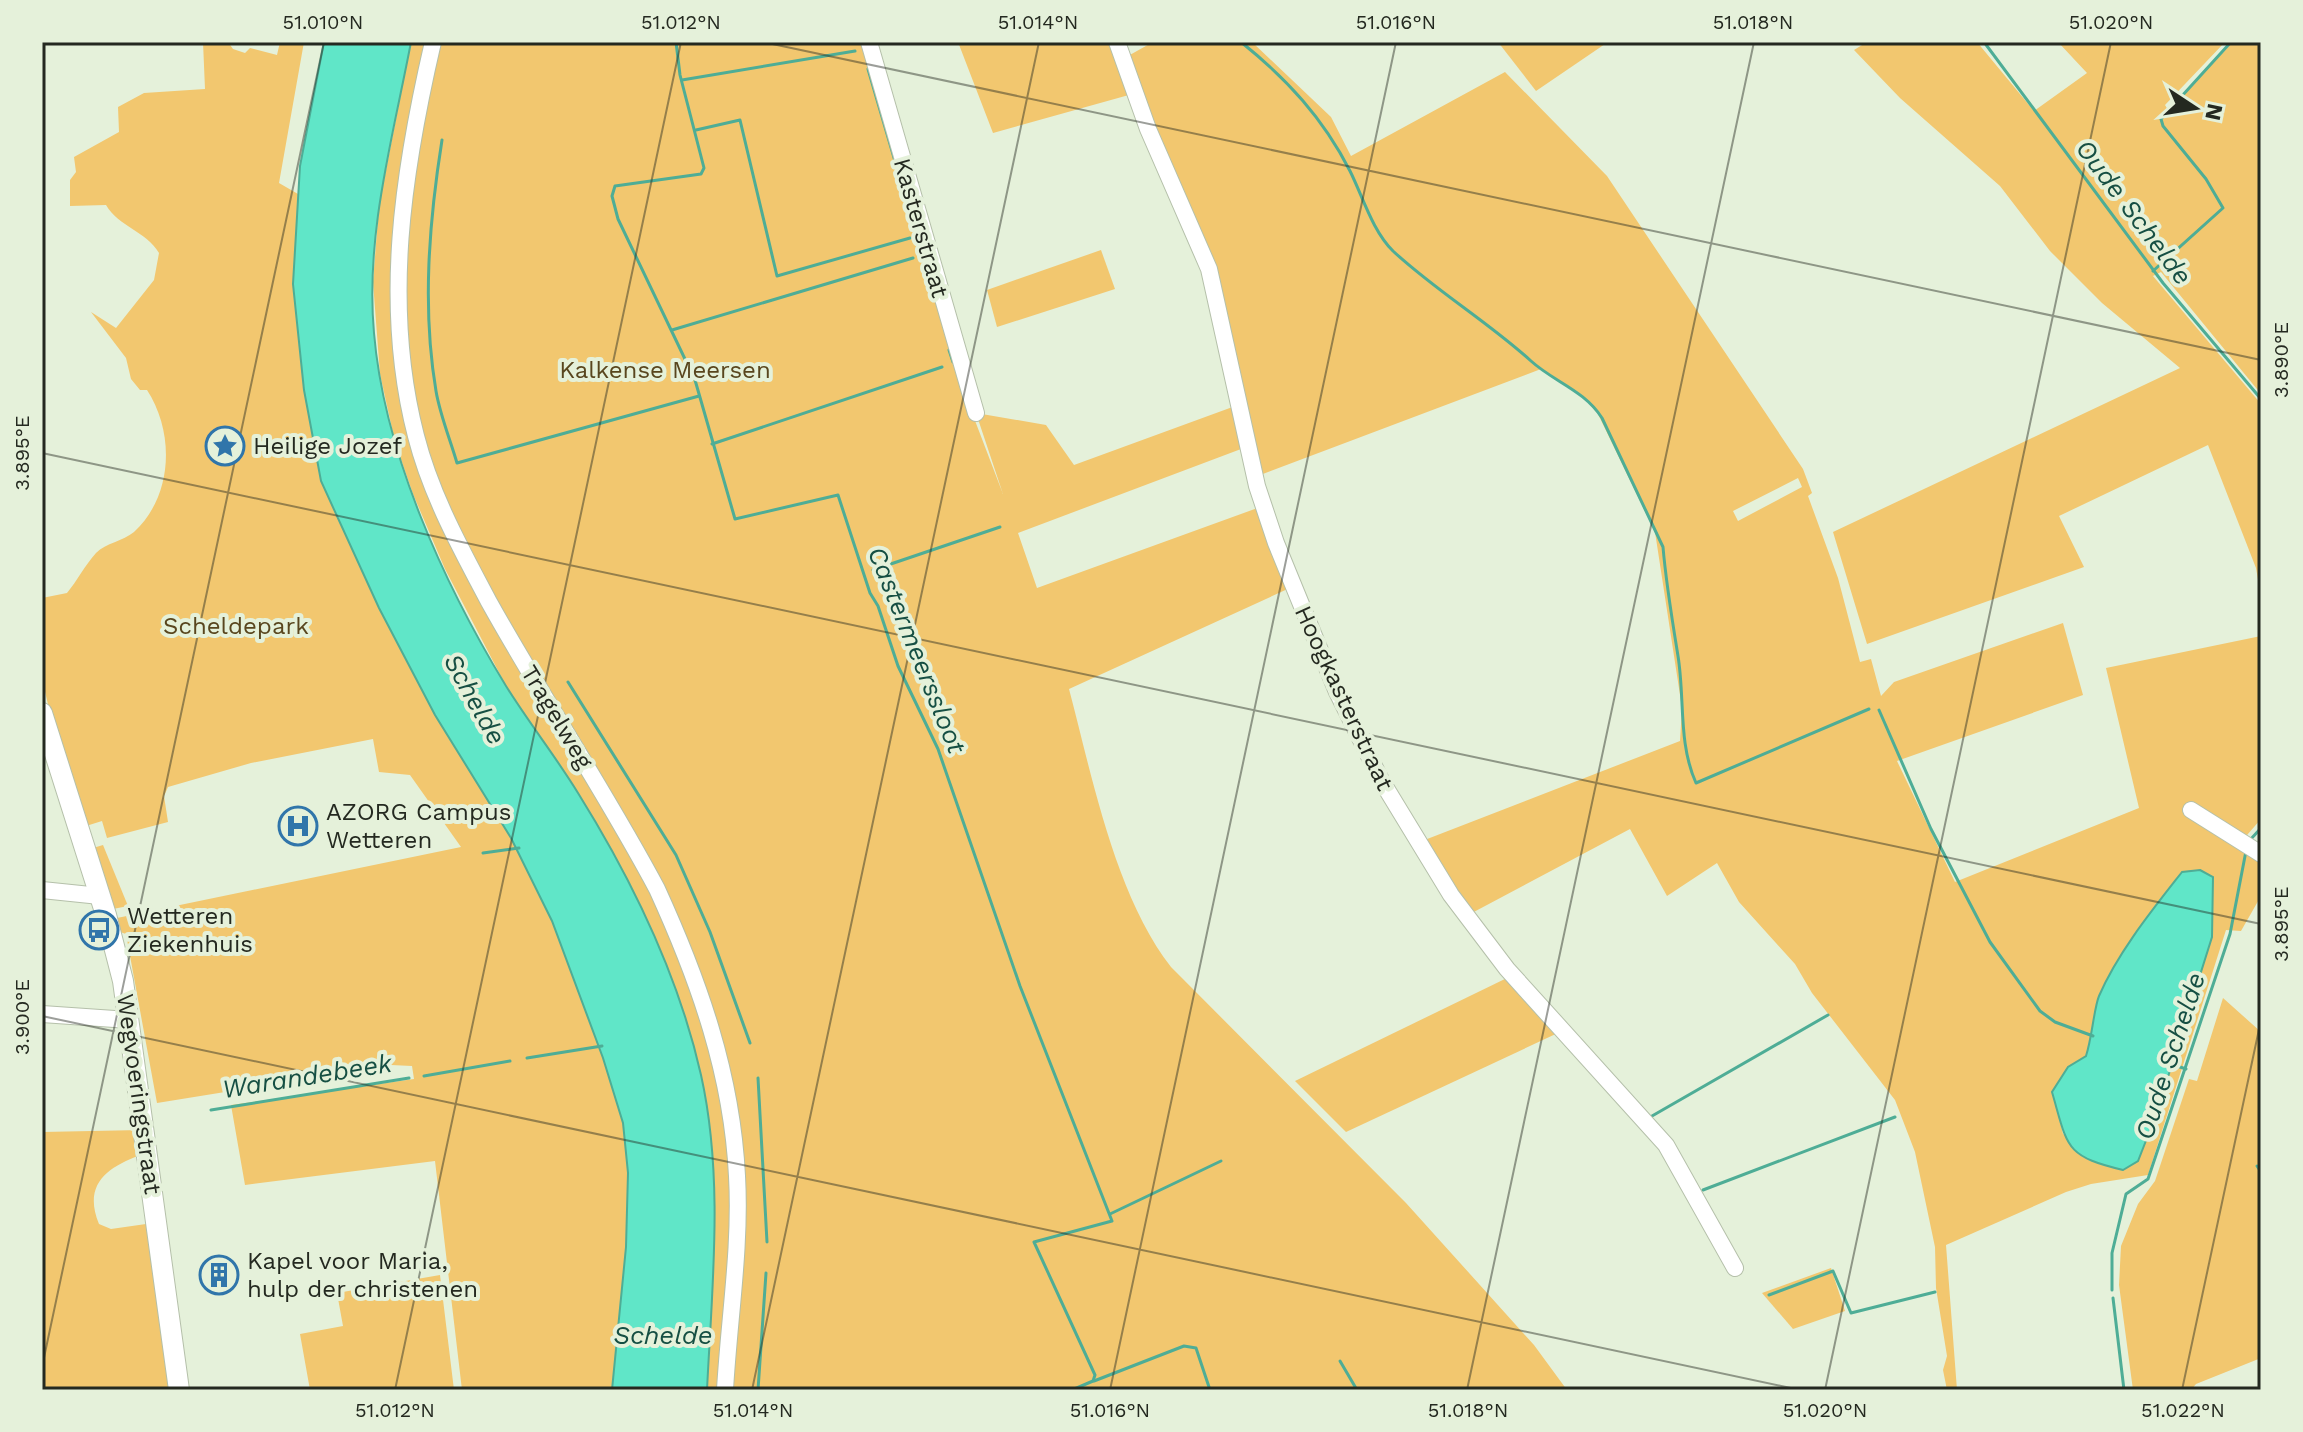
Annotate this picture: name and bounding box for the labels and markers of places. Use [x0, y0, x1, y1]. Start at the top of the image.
place icon: Heilige Jozef [204, 425, 246, 467]
place label: Heilige Jozef [253, 432, 403, 460]
place label: AZORG Campus Wetteren [326, 798, 511, 854]
hospital icon: AZORG Campus Wetteren [277, 805, 319, 847]
place label: Wetteren Ziekenhuis [127, 902, 253, 958]
bus stop icon: Wetteren Ziekenhuis [78, 909, 120, 951]
place label: Kapel voor Maria, hulp der christenen [247, 1247, 478, 1303]
building icon: Kapel voor Maria, hulp der christenen [198, 1254, 240, 1296]

